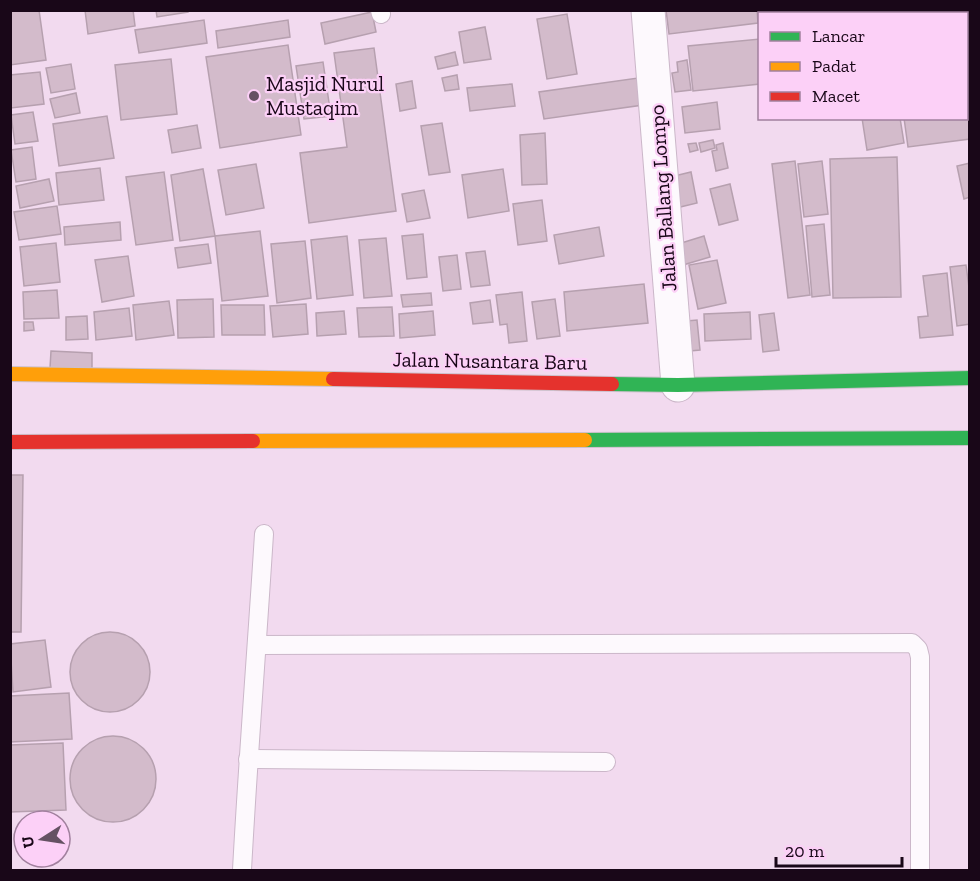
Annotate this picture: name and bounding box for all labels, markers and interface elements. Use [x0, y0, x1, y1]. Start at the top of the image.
legend [758, 12, 968, 120]
text: Lancar [812, 25, 865, 47]
text: Padat [812, 55, 856, 77]
place label: Masjid Nurul Mustaqim [266, 71, 385, 120]
text: Macet [812, 85, 860, 107]
marker: Masjid Nurul Mustaqim [247, 89, 261, 103]
street label: Jalan Ballang Lompo [644, 104, 681, 292]
street label: Jalan Nusantara Baru [392, 346, 588, 375]
north arrow [12, 809, 72, 869]
scale bar [776, 830, 902, 868]
text: U [17, 834, 38, 850]
text: 20 m [785, 840, 825, 862]

